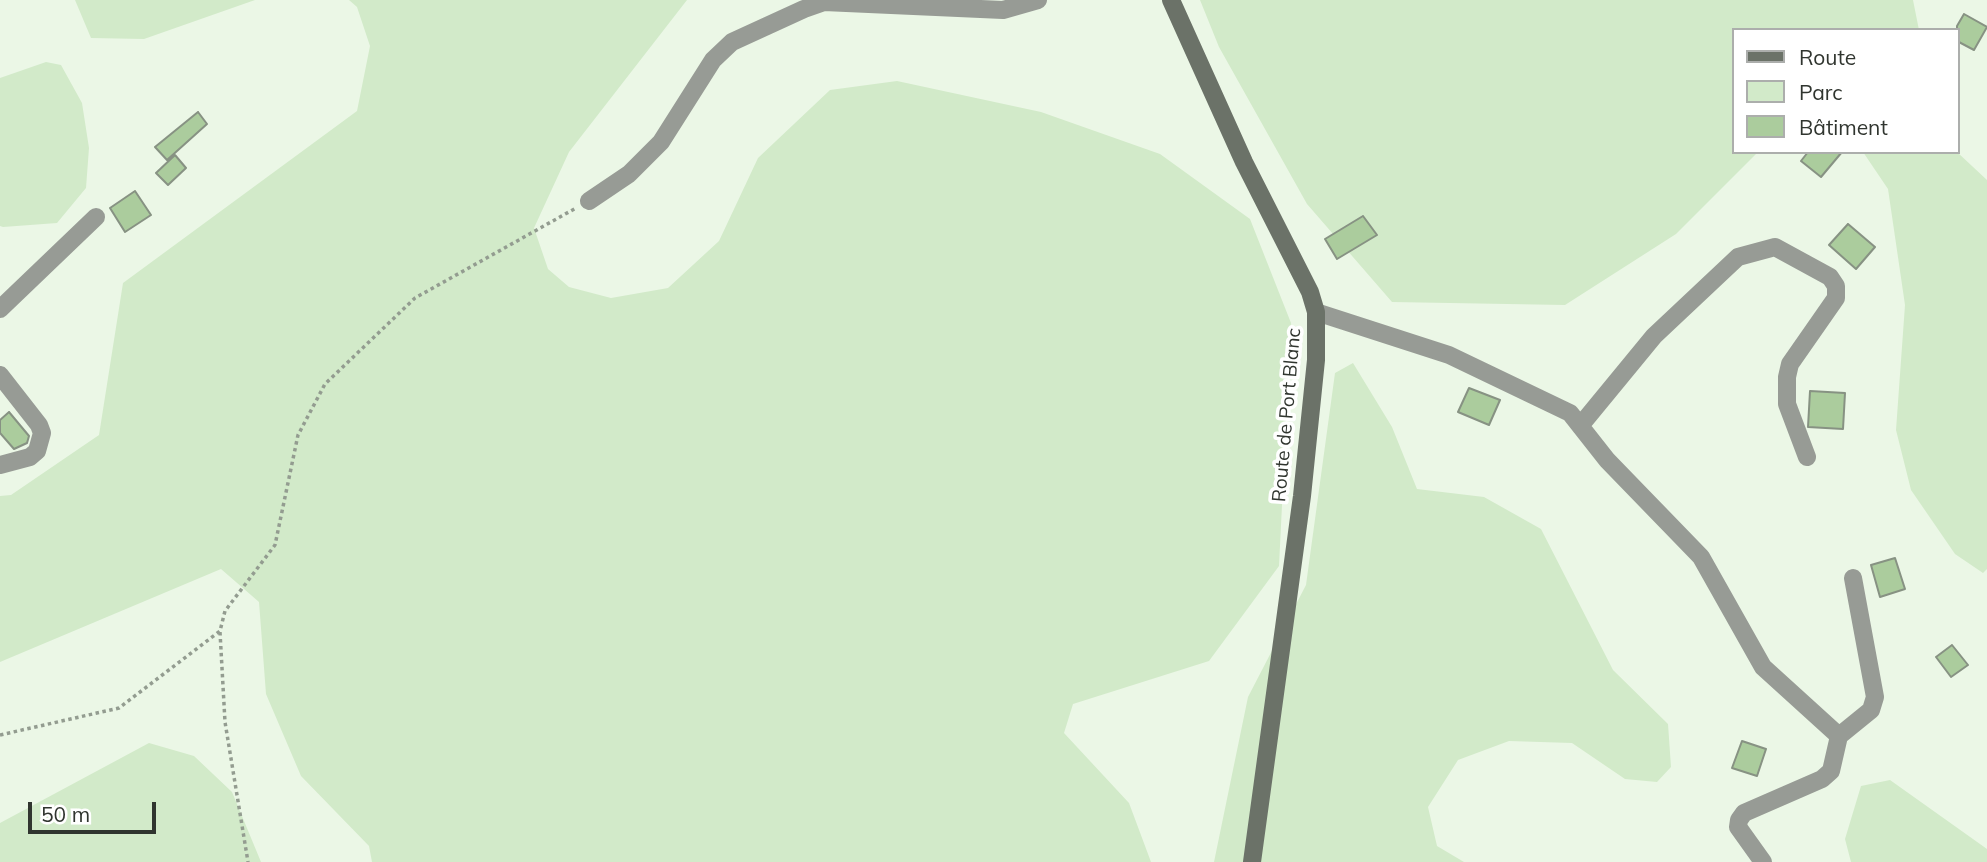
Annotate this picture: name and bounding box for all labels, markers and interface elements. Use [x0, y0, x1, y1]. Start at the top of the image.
legend [1731, 28, 1959, 154]
text: Route [1799, 44, 1856, 70]
text: Parc [1799, 79, 1843, 105]
text: Bâtiment [1799, 114, 1888, 140]
street label: Route de Port Blanc [1268, 327, 1306, 503]
scale bar [32, 788, 159, 832]
text: 50 m [41, 801, 90, 827]

